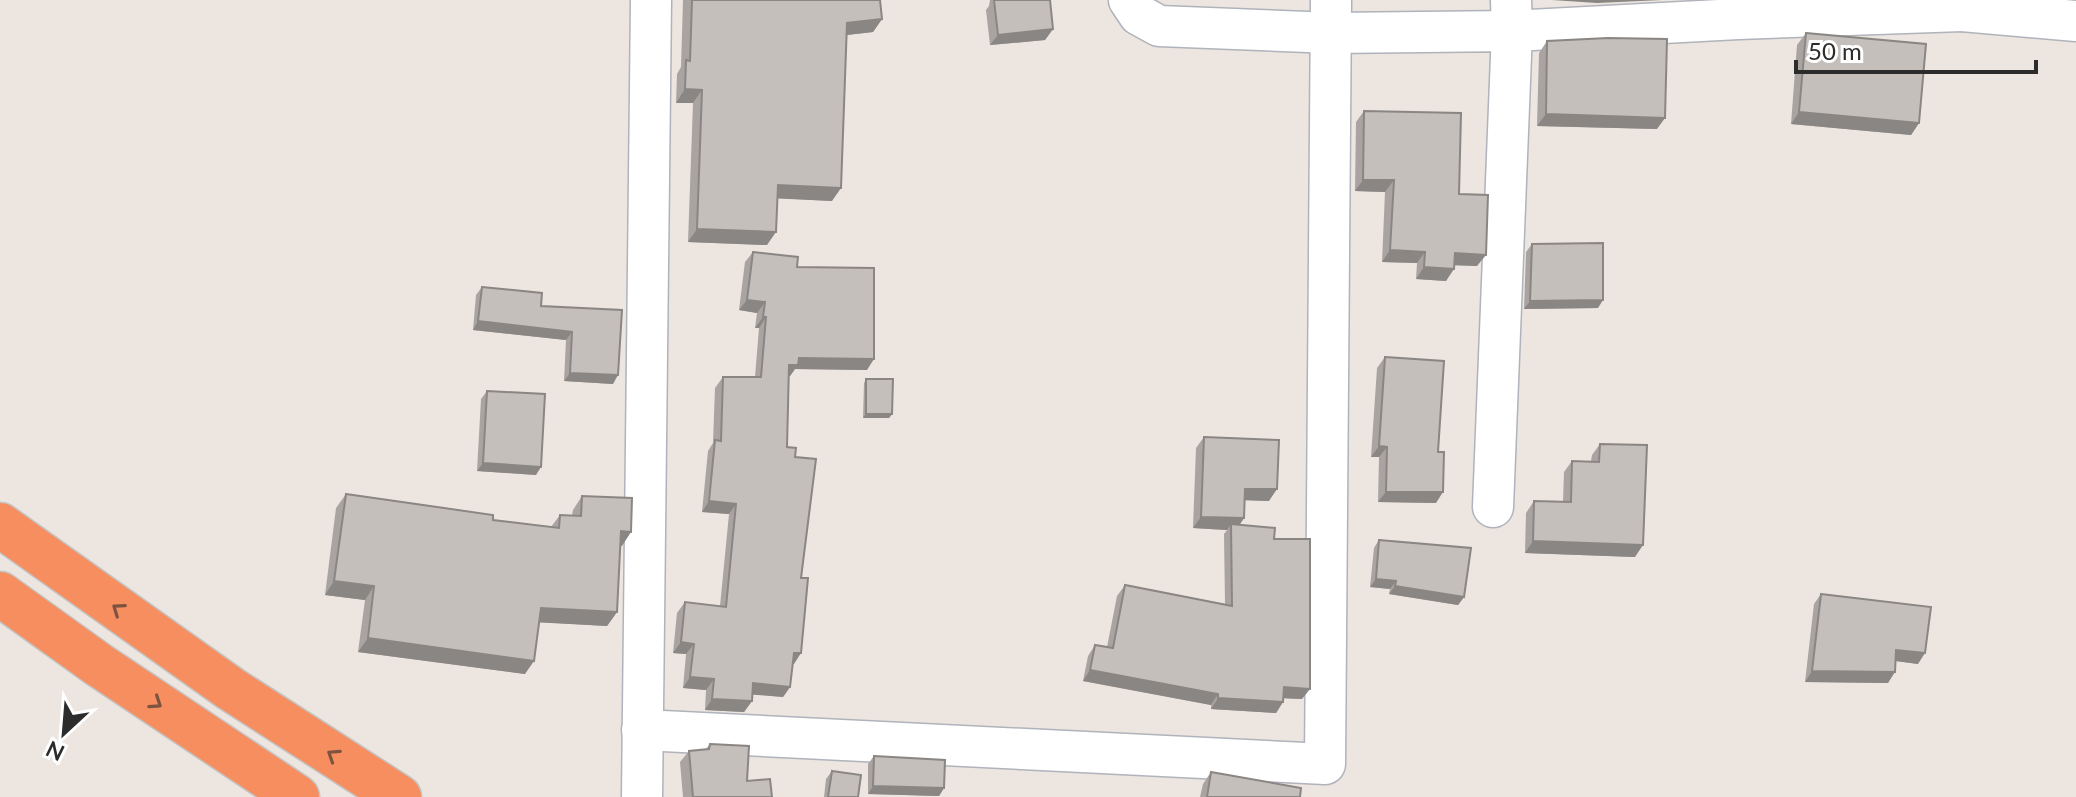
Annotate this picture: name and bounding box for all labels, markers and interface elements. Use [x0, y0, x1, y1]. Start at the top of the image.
scale bar [1796, 24, 2036, 74]
text: 50 m [1808, 36, 1862, 65]
one-way arrow [113, 604, 127, 619]
north arrow [24, 693, 104, 773]
one-way arrow [147, 693, 161, 708]
text: N [41, 736, 69, 767]
one-way arrow [328, 749, 342, 764]

